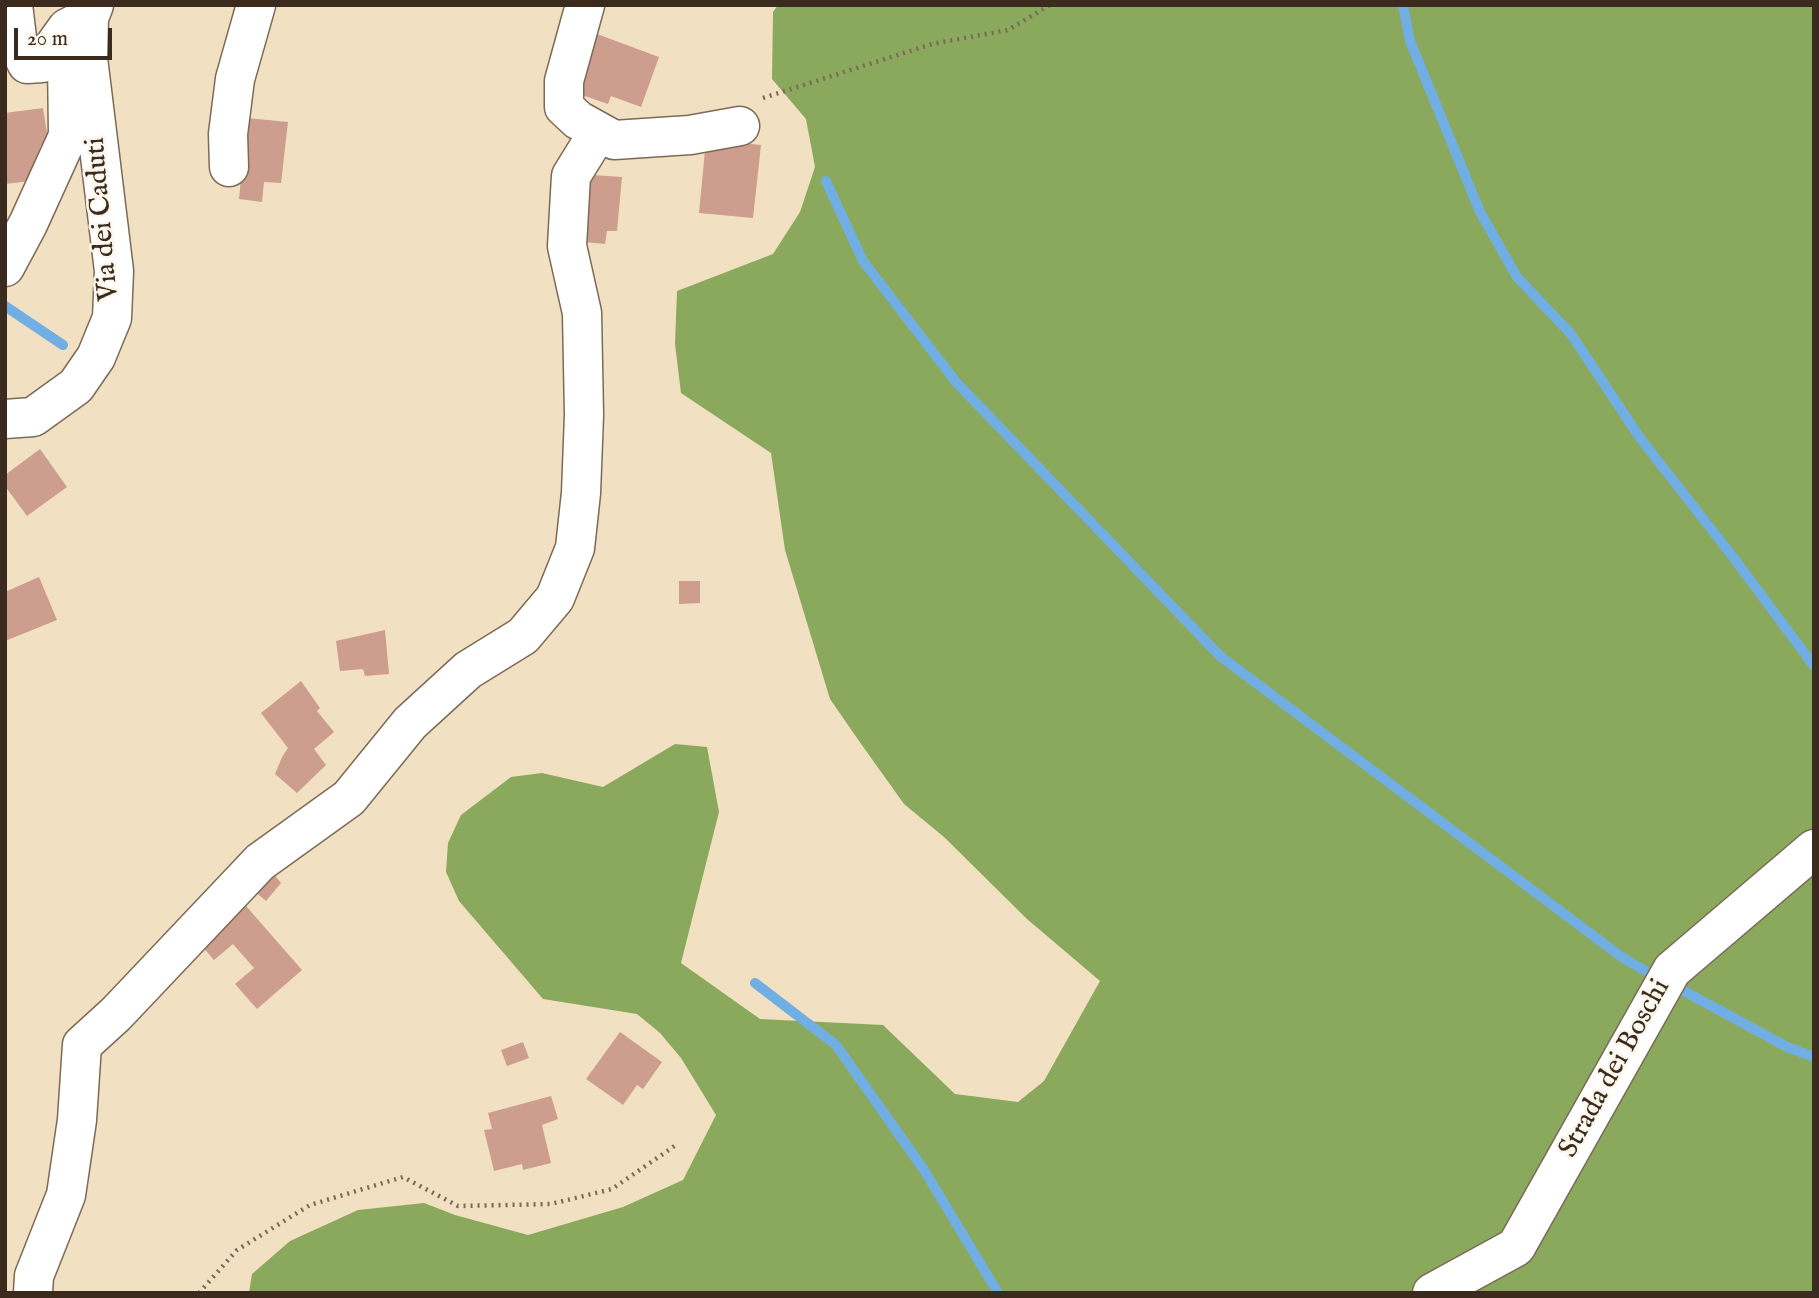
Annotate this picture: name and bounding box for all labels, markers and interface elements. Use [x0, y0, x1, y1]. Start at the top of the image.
scale bar [18, 14, 116, 58]
text: 20 m [27, 26, 68, 53]
street label: Via dei Caduti [80, 136, 128, 302]
street label: Strada dei Boschi [1553, 974, 1679, 1164]

